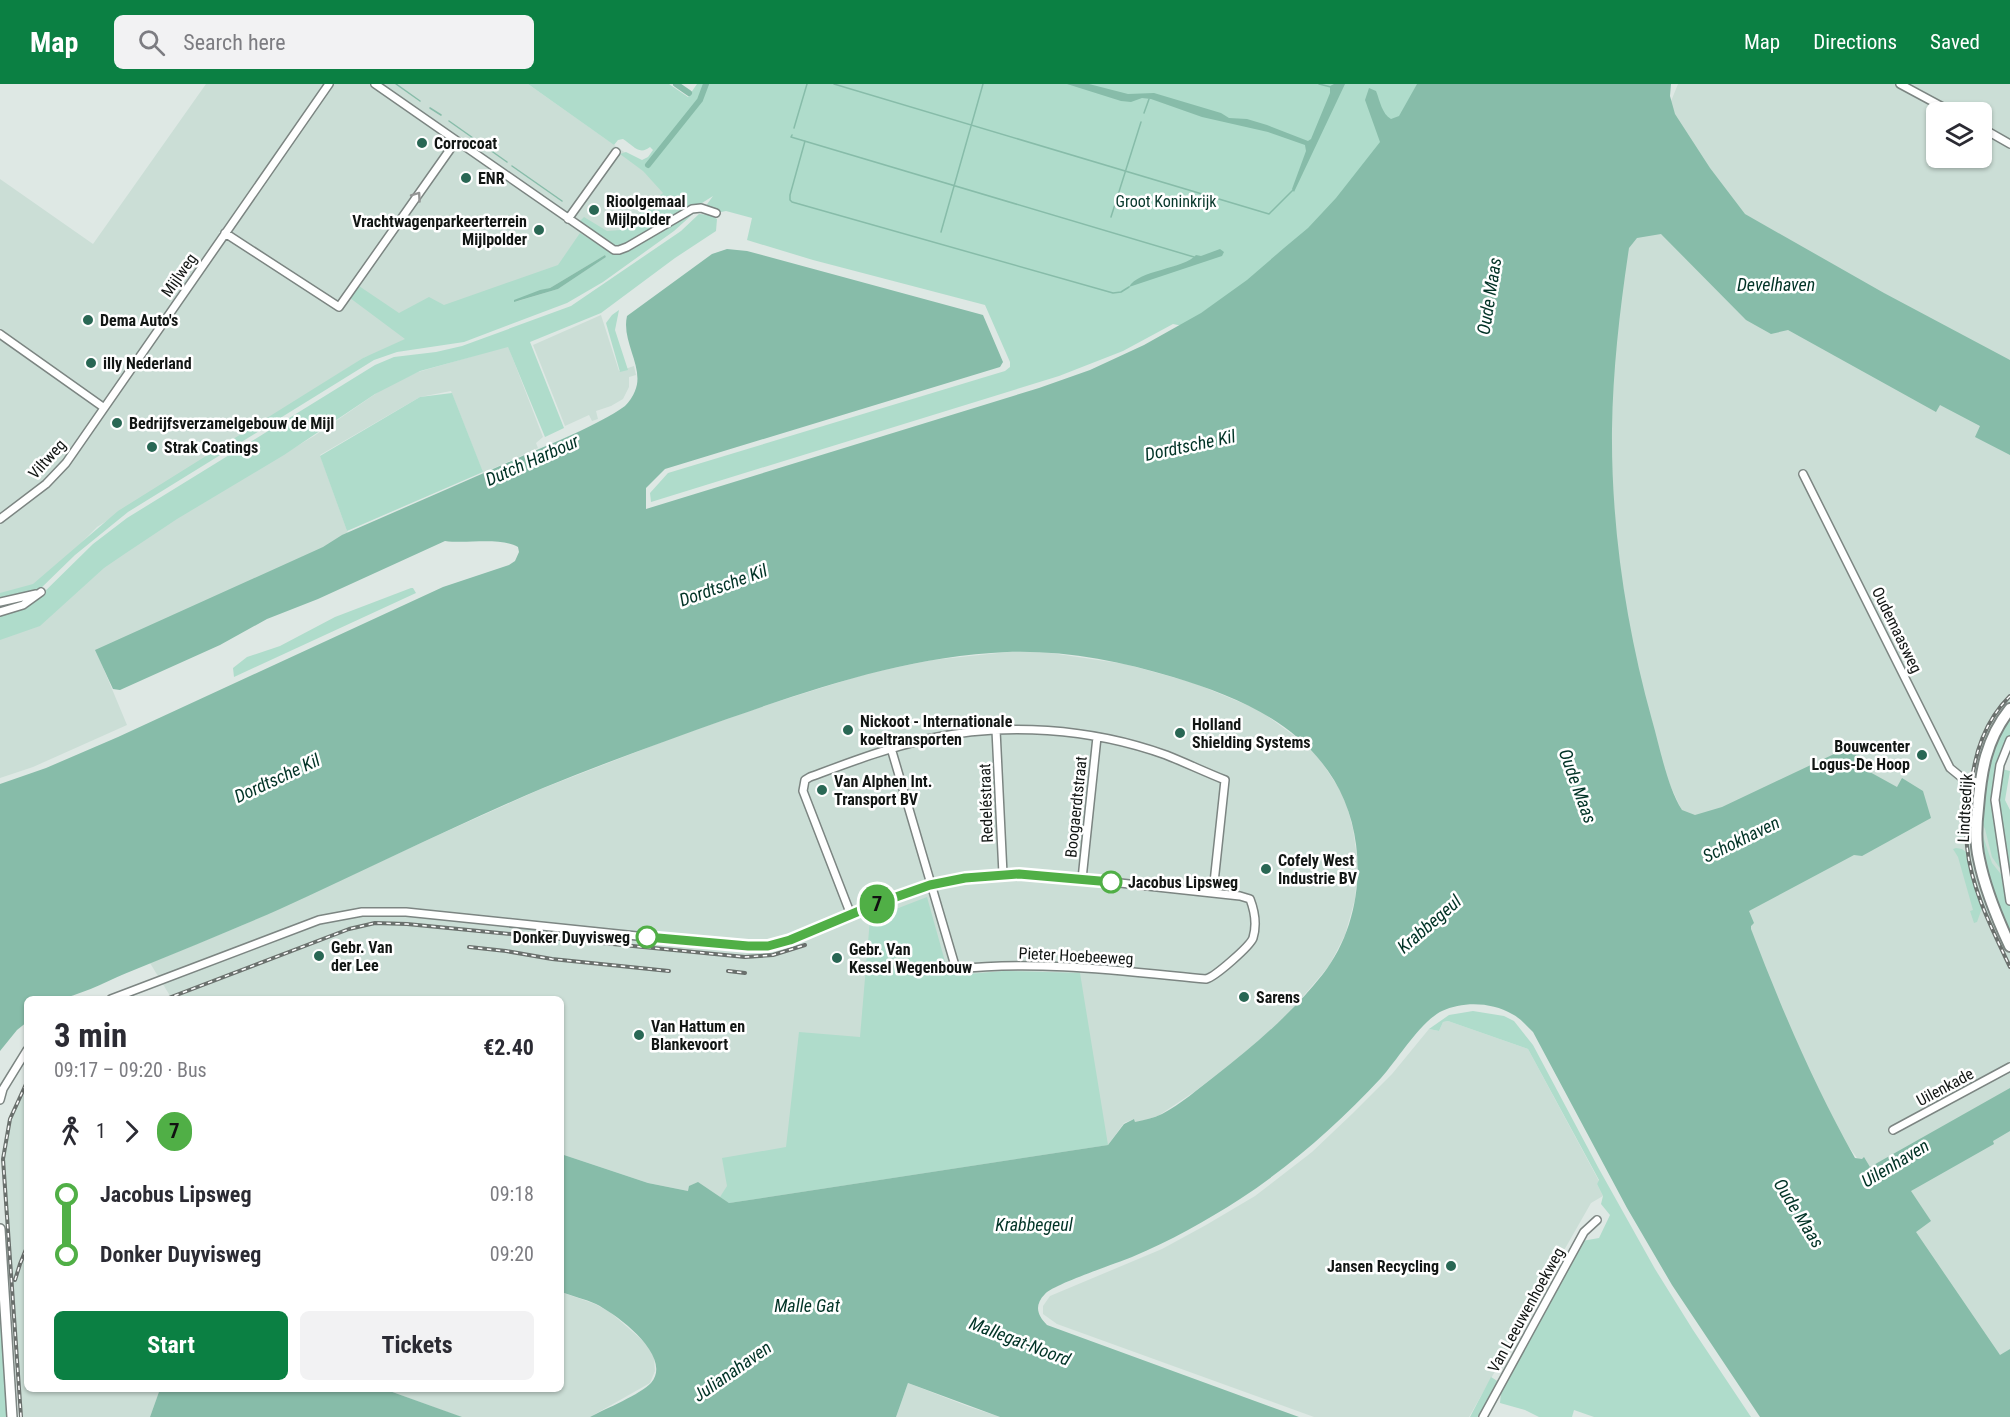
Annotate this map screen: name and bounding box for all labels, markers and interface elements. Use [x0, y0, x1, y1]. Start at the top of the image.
search box [114, 15, 534, 69]
text: Map [30, 26, 78, 59]
icon: search [135, 26, 168, 59]
text: Search here [183, 30, 286, 55]
text: Map [1744, 30, 1780, 54]
text: Directions [1813, 30, 1897, 54]
text: Saved [1930, 30, 1980, 54]
map controls [1926, 102, 1992, 168]
button: layers [1926, 102, 1992, 168]
place label: Corrocoat [434, 134, 497, 153]
marker: Corrocoat [415, 136, 429, 150]
place label: ENR [478, 169, 505, 188]
marker: ENR [459, 171, 473, 185]
one-way arrow [410, 192, 421, 203]
place label: Rioolgemaal Mijlpolder [606, 192, 686, 229]
park label: Groot Koninkrijk [1116, 192, 1217, 211]
marker: Rioolgemaal Mijlpolder [587, 203, 601, 217]
place label: Vrachtwagenparkeerterrein Mijlpolder [352, 212, 527, 249]
marker: Vrachtwagenparkeerterrein Mijlpolder [532, 223, 546, 237]
street label: Mijlweg [157, 250, 201, 300]
water label: Oude Maas [1473, 256, 1505, 336]
water label: Develhaven [1737, 274, 1815, 295]
place label: Dema Auto's [100, 311, 178, 330]
marker: Dema Auto's [81, 313, 95, 327]
place label: illy Nederland [103, 354, 192, 373]
marker: illy Nederland [84, 356, 98, 370]
place label: Bedrijfsverzamelgebouw de Mijl [129, 414, 334, 433]
marker: Bedrijfsverzamelgebouw de Mijl [110, 416, 124, 430]
water label: Dordtsche Kil [1143, 425, 1238, 465]
water label: Dutch Harbour [482, 430, 582, 490]
street label: Viltweg [24, 435, 70, 483]
place label: Strak Coatings [164, 438, 258, 457]
marker: Strak Coatings [145, 440, 159, 454]
water label: Dordtsche Kil [676, 559, 771, 611]
street label: Oudemaasweg [1868, 584, 1926, 676]
place label: Nickoot - Internationale koeltransporten [860, 712, 1013, 749]
place label: Holland Shielding Systems [1192, 715, 1311, 752]
marker: Nickoot - Internationale koeltransporten [841, 723, 855, 737]
marker: Holland Shielding Systems [1173, 726, 1187, 740]
place label: Bouwcenter Logus-De Hoop [1811, 737, 1910, 774]
water label: Oude Maas [1555, 746, 1601, 826]
marker: Bouwcenter Logus-De Hoop [1915, 748, 1929, 762]
water label: Dordtsche Kil [231, 749, 324, 807]
street label: Boogaerdtstraat [1061, 755, 1091, 859]
street label: Redeléstraat [975, 763, 997, 843]
place label: Van Alphen Int. Transport BV [834, 772, 932, 809]
street label: Lindtsedijk [1954, 772, 1976, 843]
marker: Van Alphen Int. Transport BV [815, 783, 829, 797]
water label: Schokhaven [1699, 811, 1783, 867]
place label: Cofely West Industrie BV [1278, 851, 1358, 888]
marker: Cofely West Industrie BV [1259, 862, 1273, 876]
marker: Jacobus Lipsweg [1100, 871, 1122, 893]
place label: Jacobus Lipsweg [1128, 873, 1238, 892]
line badge: 7 [858, 884, 896, 924]
water label: Krabbegeul [1393, 890, 1466, 957]
text: 7 [872, 892, 882, 916]
marker: Donker Duyvisweg [636, 926, 658, 948]
place label: Donker Duyvisweg [513, 928, 630, 947]
place label: Gebr. Van der Lee [331, 938, 393, 975]
place label: Gebr. Van Kessel Wegenbouw [849, 940, 972, 977]
street label: Pieter Hoebeeweg [1018, 944, 1134, 968]
marker: Gebr. Van der Lee [312, 949, 326, 963]
marker: Gebr. Van Kessel Wegenbouw [830, 951, 844, 965]
place label: Sarens [1256, 988, 1300, 1007]
marker: Sarens [1237, 990, 1251, 1004]
text: 3 min [54, 1016, 127, 1055]
place label: Van Hattum en Blankevoort [651, 1017, 745, 1054]
marker: Van Hattum en Blankevoort [632, 1028, 646, 1042]
text: €2.40 [483, 1035, 534, 1060]
text: 09:17 – 09:20 · Bus [54, 1058, 207, 1082]
street label: Uilenkade [1913, 1064, 1977, 1110]
icon: walk [54, 1115, 87, 1148]
icon: forward [115, 1115, 148, 1148]
text: 1 [96, 1119, 106, 1143]
text: 7 [169, 1119, 180, 1143]
water label: Uilenhaven [1857, 1135, 1933, 1191]
water label: Oude Maas [1769, 1174, 1829, 1252]
text: Jacobus Lipsweg [100, 1182, 251, 1207]
text: 09:18 [490, 1182, 534, 1206]
water label: Krabbegeul [995, 1214, 1074, 1235]
text: Donker Duyvisweg [100, 1242, 261, 1267]
text: 09:20 [490, 1242, 534, 1266]
street label: Van Leeuwenhoekweg [1484, 1244, 1568, 1376]
place label: Jansen Recycling [1327, 1257, 1439, 1276]
marker: Jansen Recycling [1444, 1259, 1458, 1273]
water label: Malle Gat [774, 1295, 841, 1316]
button: Start [54, 1311, 288, 1380]
button: Tickets [300, 1311, 534, 1380]
water label: Mallegat-Noord [967, 1312, 1074, 1370]
water label: Julianahaven [689, 1336, 775, 1406]

